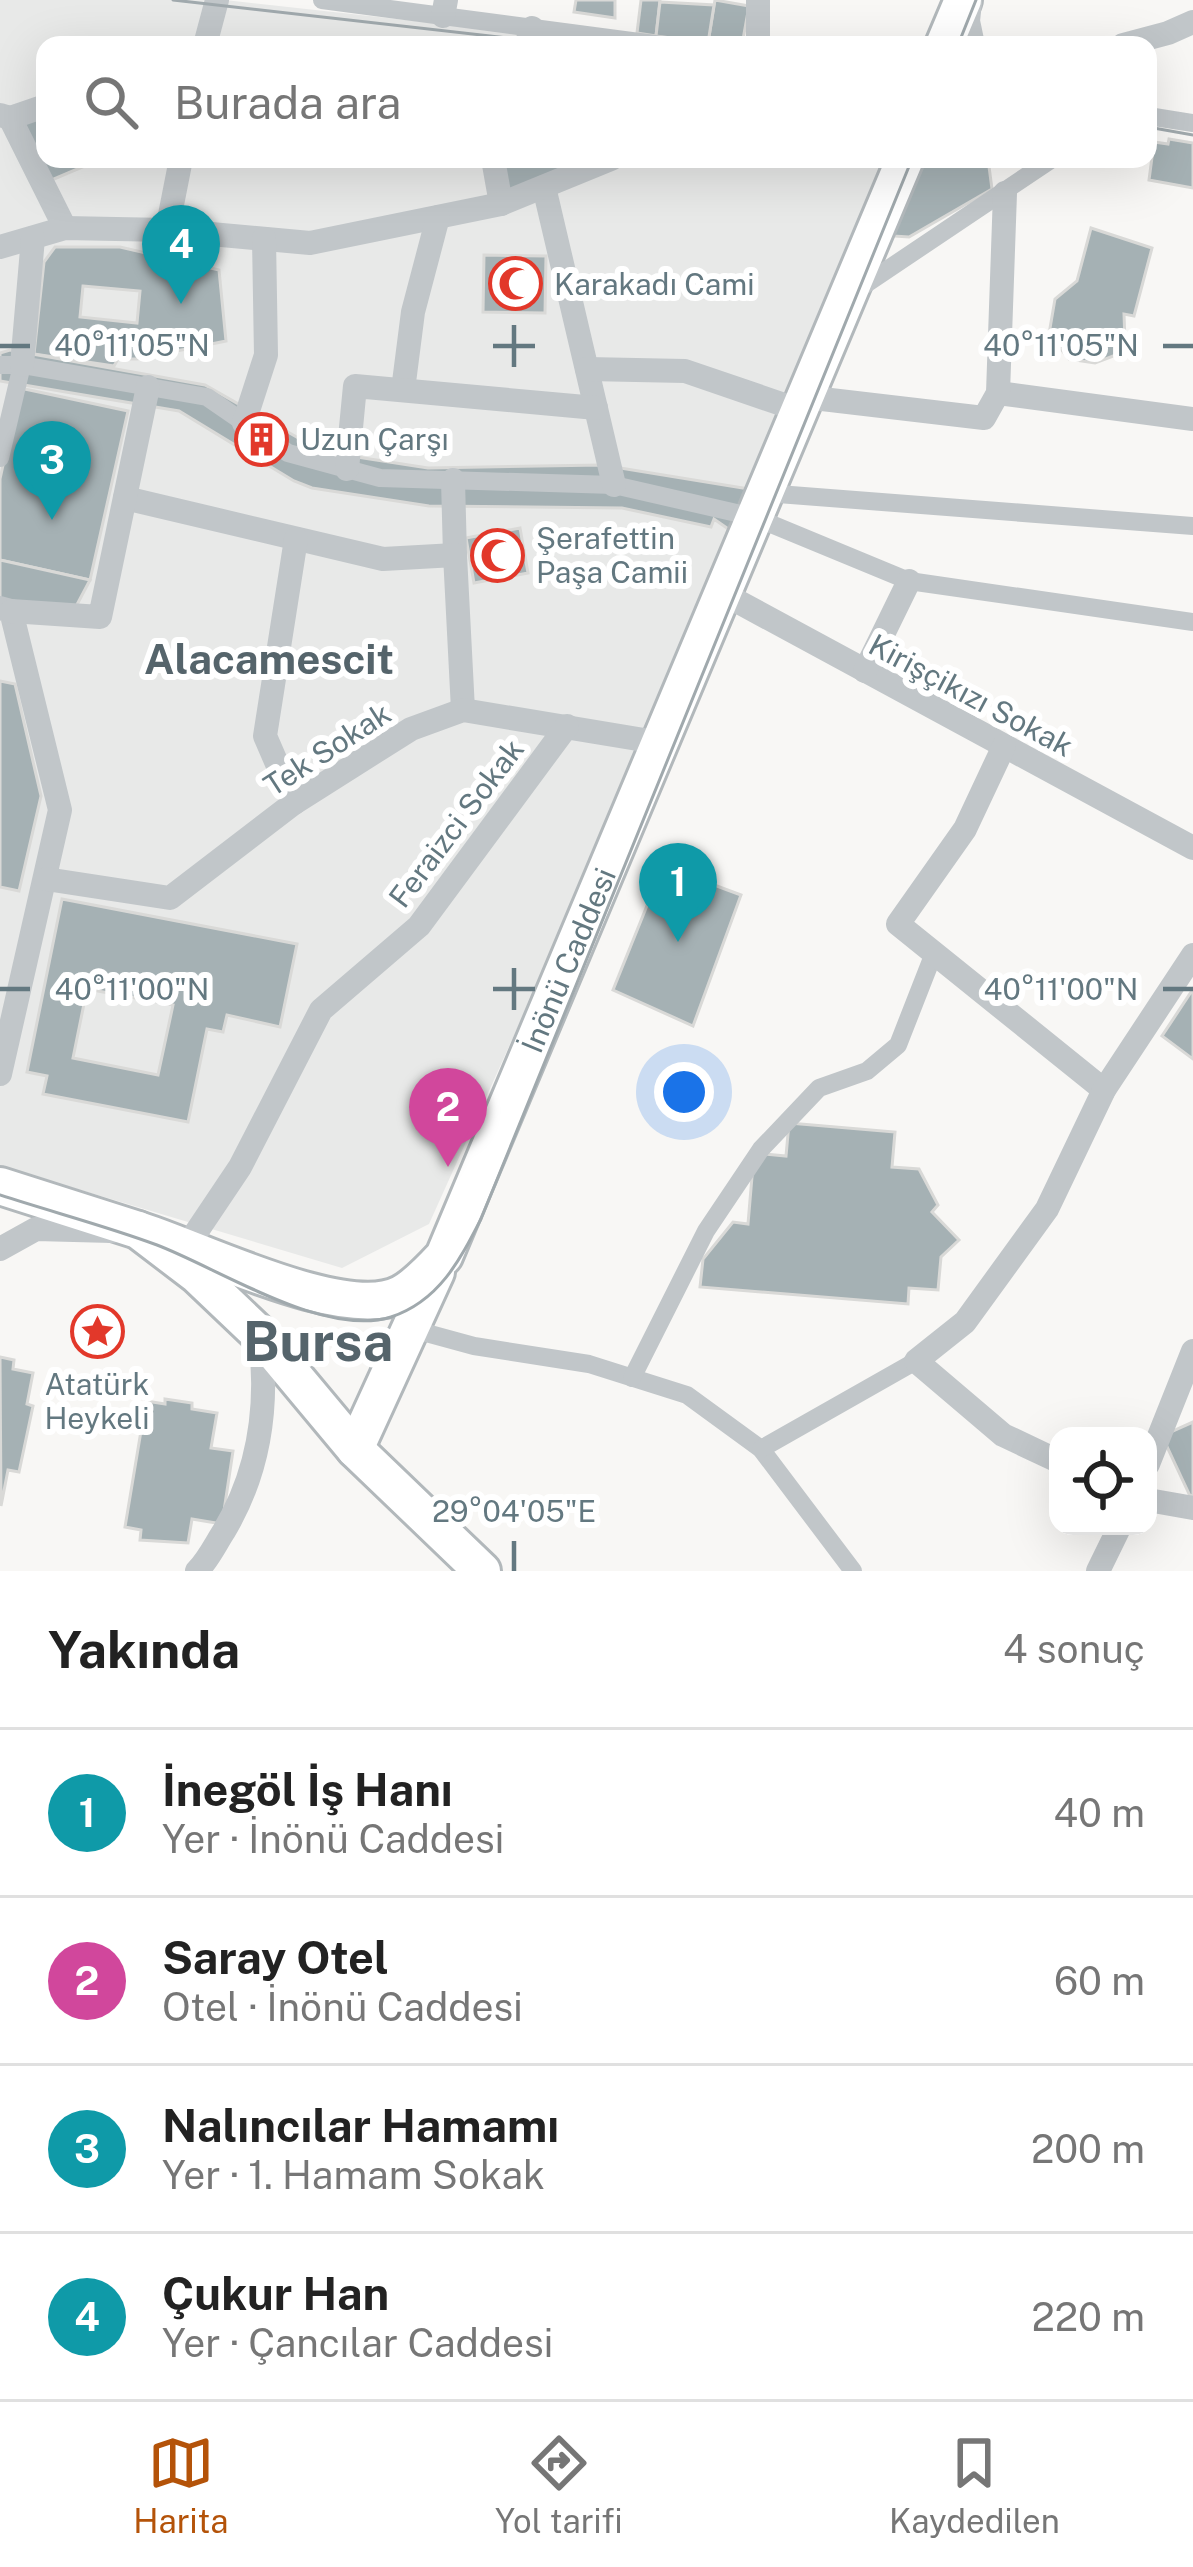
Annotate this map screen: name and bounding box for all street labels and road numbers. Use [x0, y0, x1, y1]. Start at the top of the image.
street label: Kirişçikızı Sokak [863, 626, 1079, 764]
street label: Tek Sokak [257, 695, 397, 803]
street label: Feraizci Sokak [381, 732, 531, 914]
street label: İnönü Caddesi [514, 862, 623, 1058]

